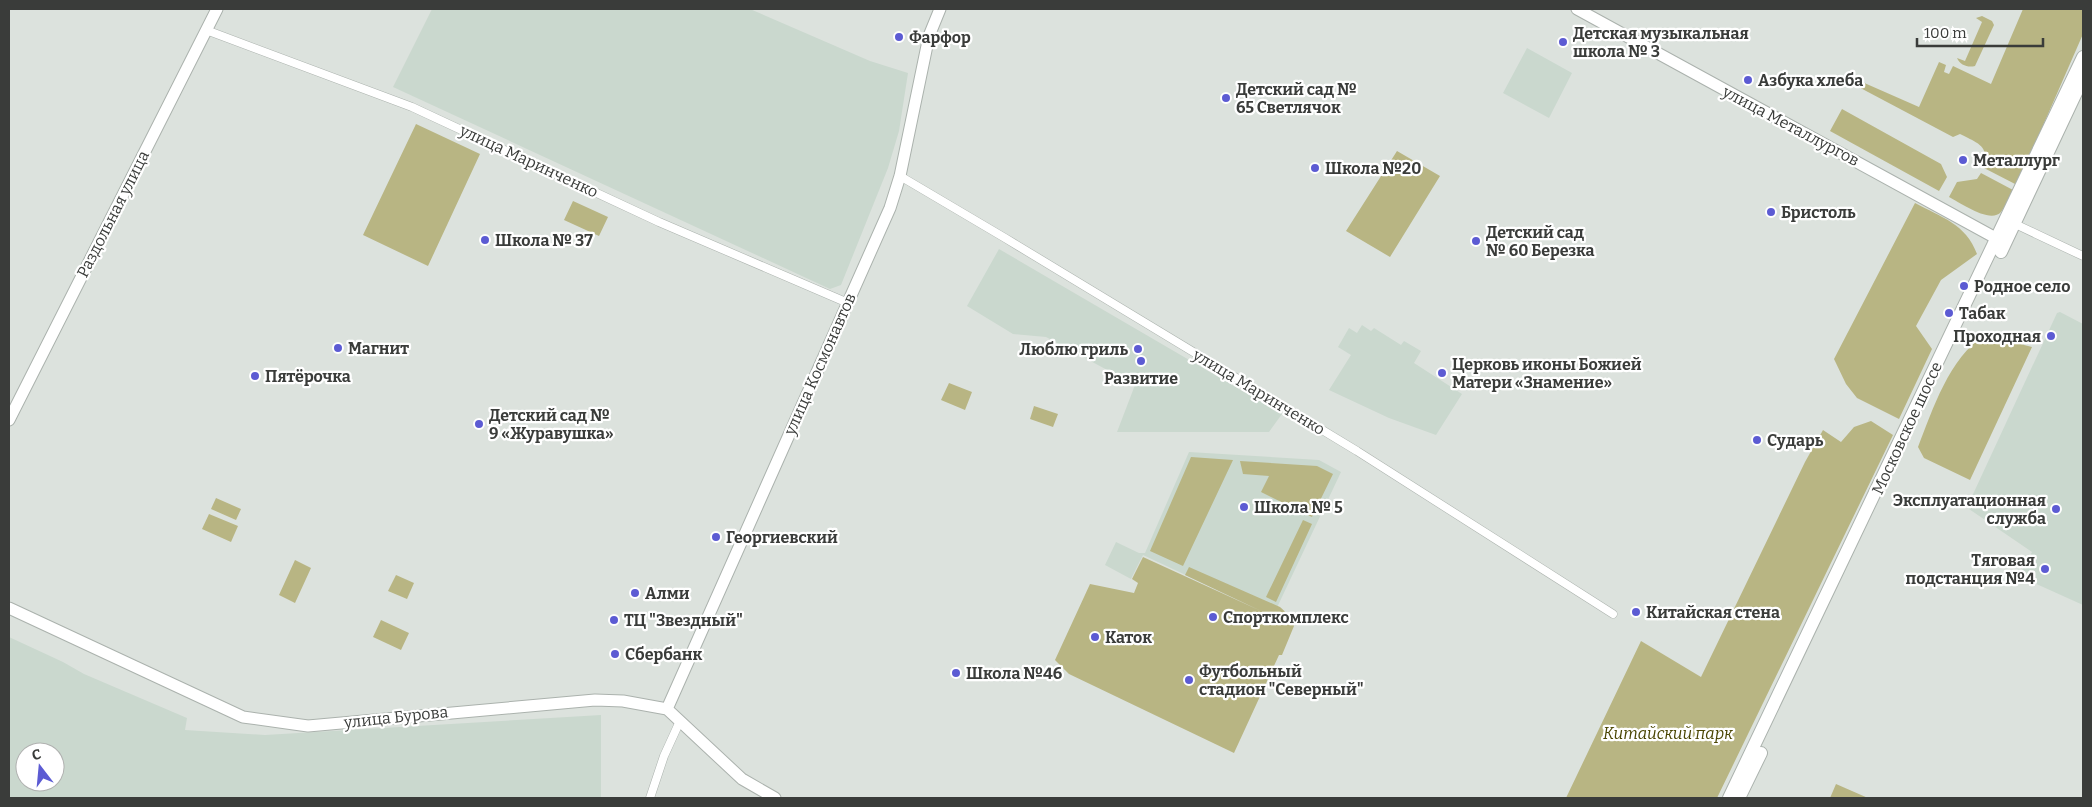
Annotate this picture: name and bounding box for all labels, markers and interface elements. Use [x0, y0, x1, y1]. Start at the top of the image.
scale bar [1917, 15, 2043, 47]
place label: Детская музыкальная школа № 3 [1573, 24, 1749, 61]
text: 100 m [1924, 24, 1967, 42]
place label: Фарфор [909, 28, 971, 47]
marker: Фарфор [893, 31, 905, 43]
marker: Детская музыкальная школа № 3 [1557, 36, 1569, 48]
place label: Азбука хлеба [1758, 71, 1863, 90]
marker: Азбука хлеба [1742, 74, 1754, 86]
place label: Детский сад № 65 Светлячок [1236, 80, 1357, 117]
street label: улица Металлургов [1719, 81, 1863, 170]
marker: Детский сад № 65 Светлячок [1220, 92, 1232, 104]
street label: улица Маринченко [456, 120, 601, 201]
street label: Раздольная улица [73, 147, 153, 281]
place label: Металлург [1973, 151, 2060, 170]
marker: Металлург [1957, 154, 1969, 166]
place label: Школа №20 [1325, 159, 1421, 178]
marker: Школа №20 [1309, 162, 1321, 174]
place label: Бристоль [1781, 203, 1856, 222]
marker: Бристоль [1765, 206, 1777, 218]
place label: Детский сад № 60 Березка [1486, 223, 1595, 260]
place label: Школа № 37 [495, 231, 593, 250]
marker: Школа № 37 [479, 234, 491, 246]
marker: Детский сад № 60 Березка [1470, 235, 1482, 247]
place label: Родное село [1974, 277, 2070, 296]
marker: Родное село [1958, 280, 1970, 292]
street label: улица Космонавтов [780, 290, 860, 439]
place label: Табак [1959, 304, 2006, 323]
marker: Табак [1943, 307, 1955, 319]
place label: Проходная [1953, 327, 2041, 346]
marker: Проходная [2045, 330, 2057, 342]
place label: Магнит [348, 339, 409, 358]
place label: Люблю гриль [1019, 340, 1128, 359]
marker: Магнит [332, 342, 344, 354]
marker: Люблю гриль [1132, 343, 1144, 355]
street label: улица Маринченко [1189, 345, 1328, 439]
marker: Развитие [1135, 355, 1147, 367]
place label: Церковь иконы Божией Матери «Знамение» [1452, 355, 1642, 392]
street label: Московское шоссе [1868, 359, 1946, 497]
place label: Пятёрочка [265, 367, 351, 386]
marker: Церковь иконы Божией Матери «Знамение» [1436, 367, 1448, 379]
place label: Развитие [1104, 369, 1178, 388]
marker: Пятёрочка [249, 370, 261, 382]
place label: Детский сад № 9 «Журавушка» [489, 406, 614, 443]
marker: Детский сад № 9 «Журавушка» [473, 418, 485, 430]
place label: Сударь [1767, 431, 1824, 450]
marker: Сударь [1751, 434, 1763, 446]
place label: Эксплуатационная служба [1893, 491, 2046, 528]
place label: Школа № 5 [1254, 498, 1343, 517]
marker: Школа № 5 [1238, 501, 1250, 513]
marker: Эксплуатационная служба [2050, 503, 2062, 515]
place label: Георгиевский [726, 528, 838, 547]
marker: Георгиевский [710, 531, 722, 543]
place label: Тяговая подстанция №4 [1906, 551, 2035, 588]
marker: Тяговая подстанция №4 [2039, 563, 2051, 575]
place label: Алми [645, 584, 690, 603]
marker: Алми [629, 587, 641, 599]
place label: Китайская стена [1646, 603, 1780, 622]
marker: Китайская стена [1630, 606, 1642, 618]
place label: Спорткомплекс [1223, 608, 1349, 627]
place label: ТЦ "Звездный" [624, 611, 743, 630]
marker: Спорткомплекс [1207, 611, 1219, 623]
marker: ТЦ "Звездный" [608, 614, 620, 626]
place label: Каток [1105, 628, 1152, 647]
marker: Каток [1089, 631, 1101, 643]
place label: Сбербанк [625, 645, 702, 664]
marker: Сбербанк [609, 648, 621, 660]
place label: Футбольный стадион "Северный" [1199, 662, 1364, 699]
place label: Школа №46 [966, 664, 1063, 683]
marker: Школа №46 [950, 667, 962, 679]
marker: Футбольный стадион "Северный" [1183, 674, 1195, 686]
street label: улица Бурова [342, 702, 449, 732]
park label: Китайский парк [1603, 724, 1734, 743]
north arrow [15, 742, 65, 792]
text: С [30, 746, 43, 764]

